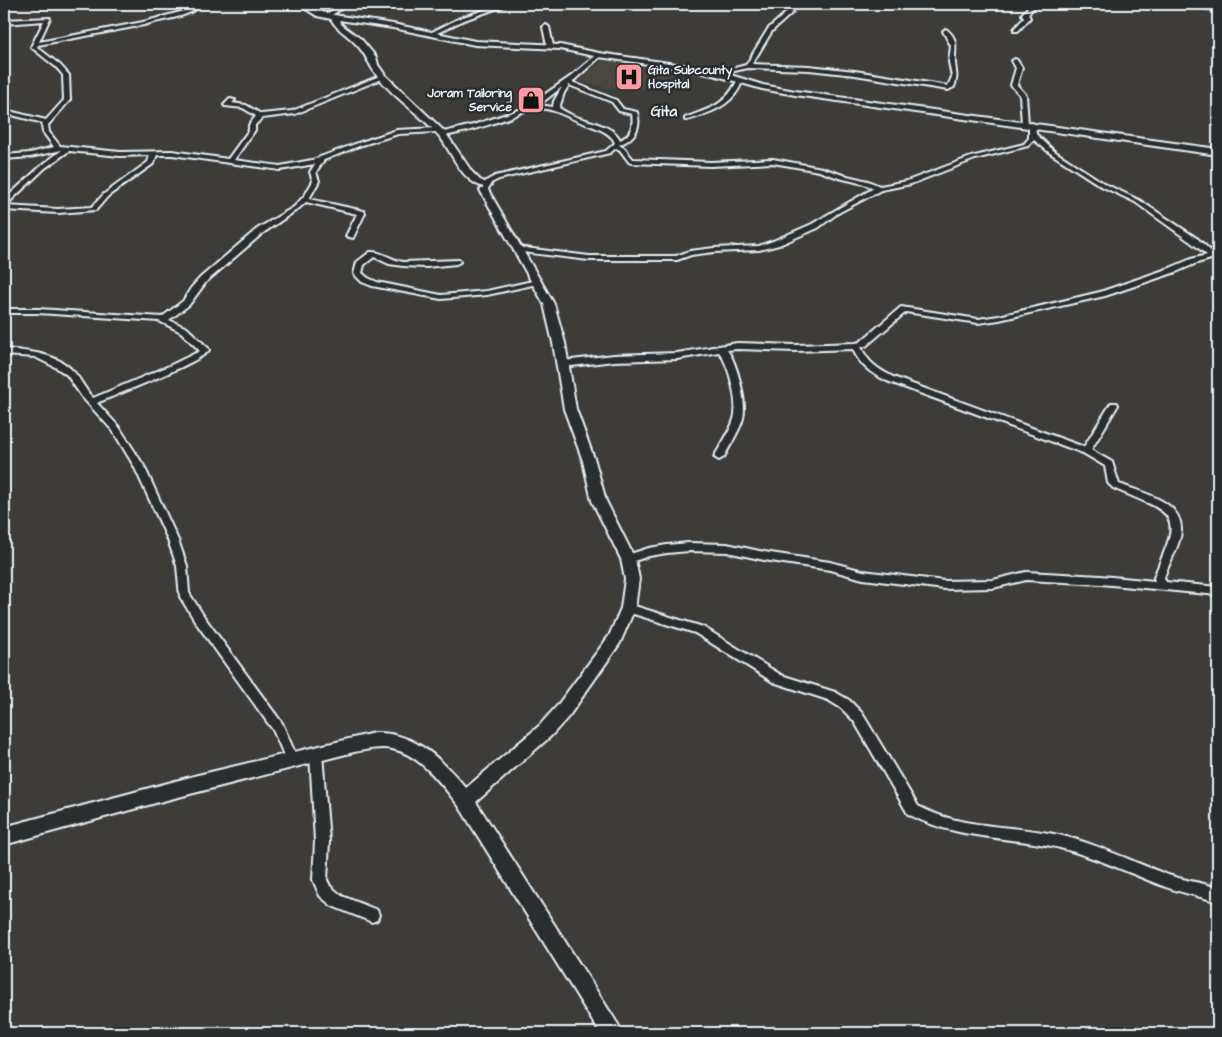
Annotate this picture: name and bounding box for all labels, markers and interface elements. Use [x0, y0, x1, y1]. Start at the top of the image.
hospital icon: Gita Subcounty Hospital [614, 62, 644, 92]
place label: Gita Subcounty Hospital [648, 62, 733, 94]
place label: Joram Tailoring Service [426, 85, 513, 116]
shop icon: Joram Tailoring Service [516, 85, 546, 115]
district label: Gita [651, 101, 678, 122]

